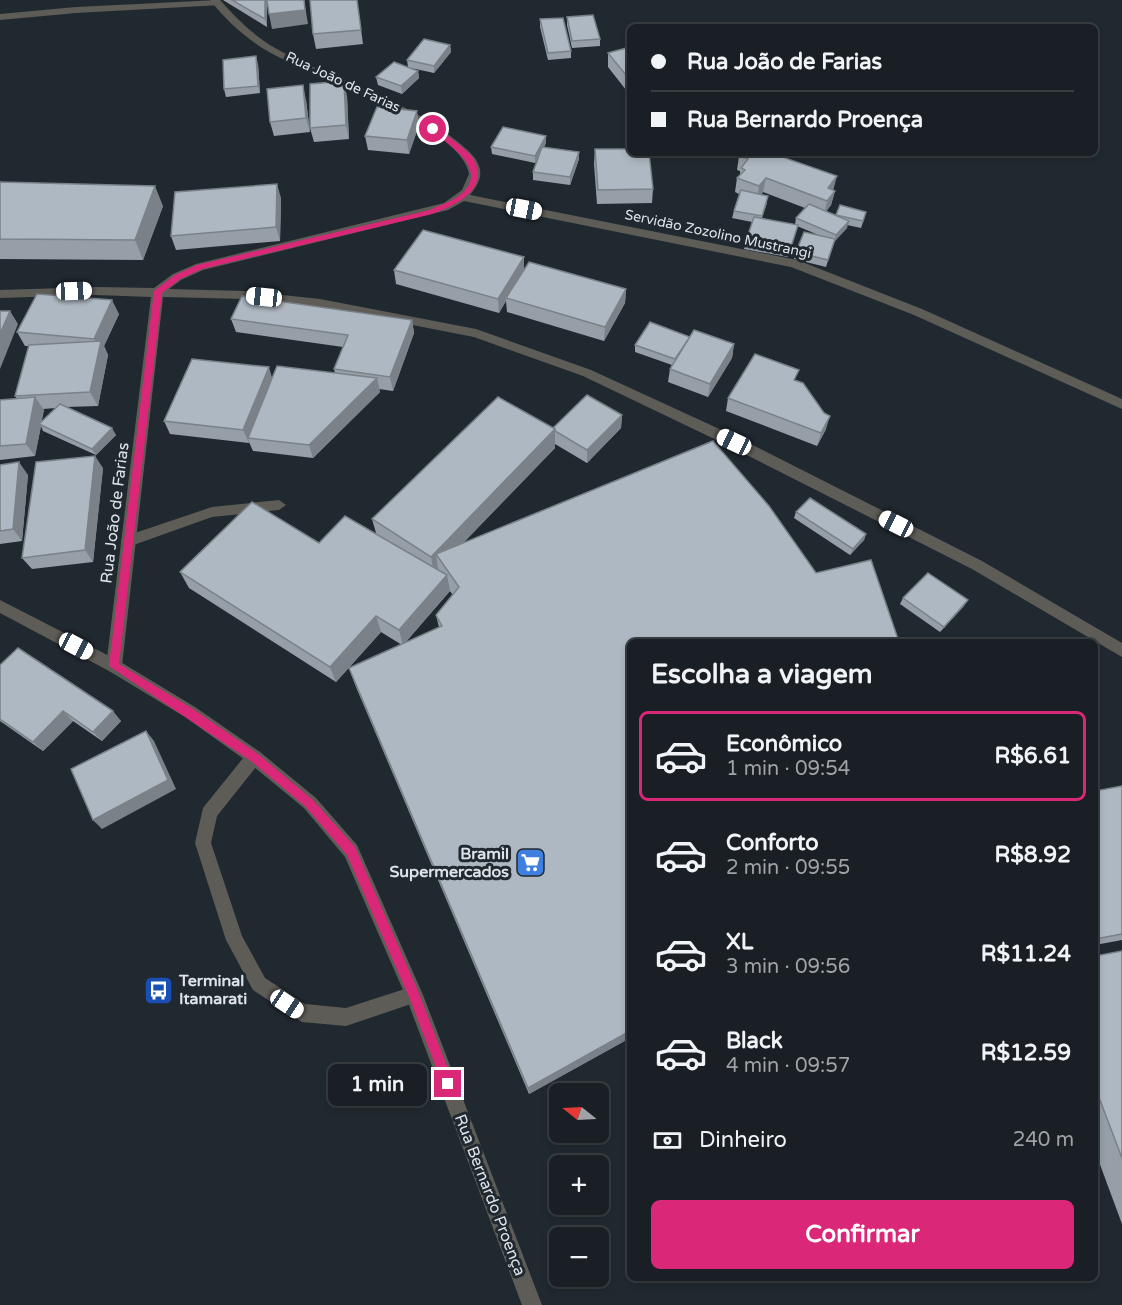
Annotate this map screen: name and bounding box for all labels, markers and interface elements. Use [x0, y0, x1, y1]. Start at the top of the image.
street label: Rua João de Farias [283, 48, 403, 116]
text: Rua João de Farias [687, 49, 882, 75]
text: Rua Bernardo Proença [687, 107, 923, 133]
route start [419, 115, 446, 142]
car [505, 197, 543, 221]
street label: Servidão Zozolino Mustrangi [623, 206, 813, 262]
car [56, 281, 92, 301]
car [245, 286, 283, 308]
car [714, 426, 754, 458]
street label: Rua João de Farias [96, 441, 134, 585]
car [876, 508, 916, 540]
car [56, 630, 96, 662]
text: Escolha a viagem [651, 658, 873, 691]
icon: car [654, 729, 708, 783]
text: Econômico [726, 731, 842, 757]
text: R$6.61 [995, 743, 1071, 769]
text: 1 min · 09:54 [726, 757, 850, 781]
icon: car [654, 828, 708, 882]
text: Conforto [726, 830, 819, 856]
text: R$8.92 [995, 842, 1071, 868]
place label: Bramil Supermercados [390, 844, 509, 882]
supermarket icon: Bramil Supermercados [514, 847, 546, 879]
text: 2 min · 09:55 [726, 856, 850, 880]
icon: car [654, 927, 708, 981]
text: XL [726, 929, 753, 955]
text: R$11.24 [981, 941, 1071, 967]
text: 3 min · 09:56 [726, 955, 850, 979]
place label: Terminal Itamarati [178, 971, 247, 1009]
bus stop icon: Terminal Itamarati [142, 974, 174, 1006]
car [267, 986, 307, 1022]
icon: car [654, 1026, 708, 1080]
text: Black [726, 1028, 783, 1054]
text: R$12.59 [981, 1040, 1071, 1066]
text: 4 min · 09:57 [726, 1054, 850, 1078]
callout: 1 min [328, 1063, 427, 1105]
route end [434, 1070, 461, 1097]
text: 1 min [351, 1073, 404, 1097]
north arrow [549, 1083, 609, 1143]
map controls [549, 1083, 609, 1287]
street label: Rua Bernardo Proença [450, 1111, 530, 1279]
icon: cash [651, 1124, 684, 1157]
text: Dinheiro [699, 1127, 787, 1153]
text: 240 m [1013, 1128, 1074, 1152]
button: + [549, 1155, 609, 1215]
button: Confirmar [651, 1200, 1074, 1269]
button: − [549, 1227, 609, 1287]

